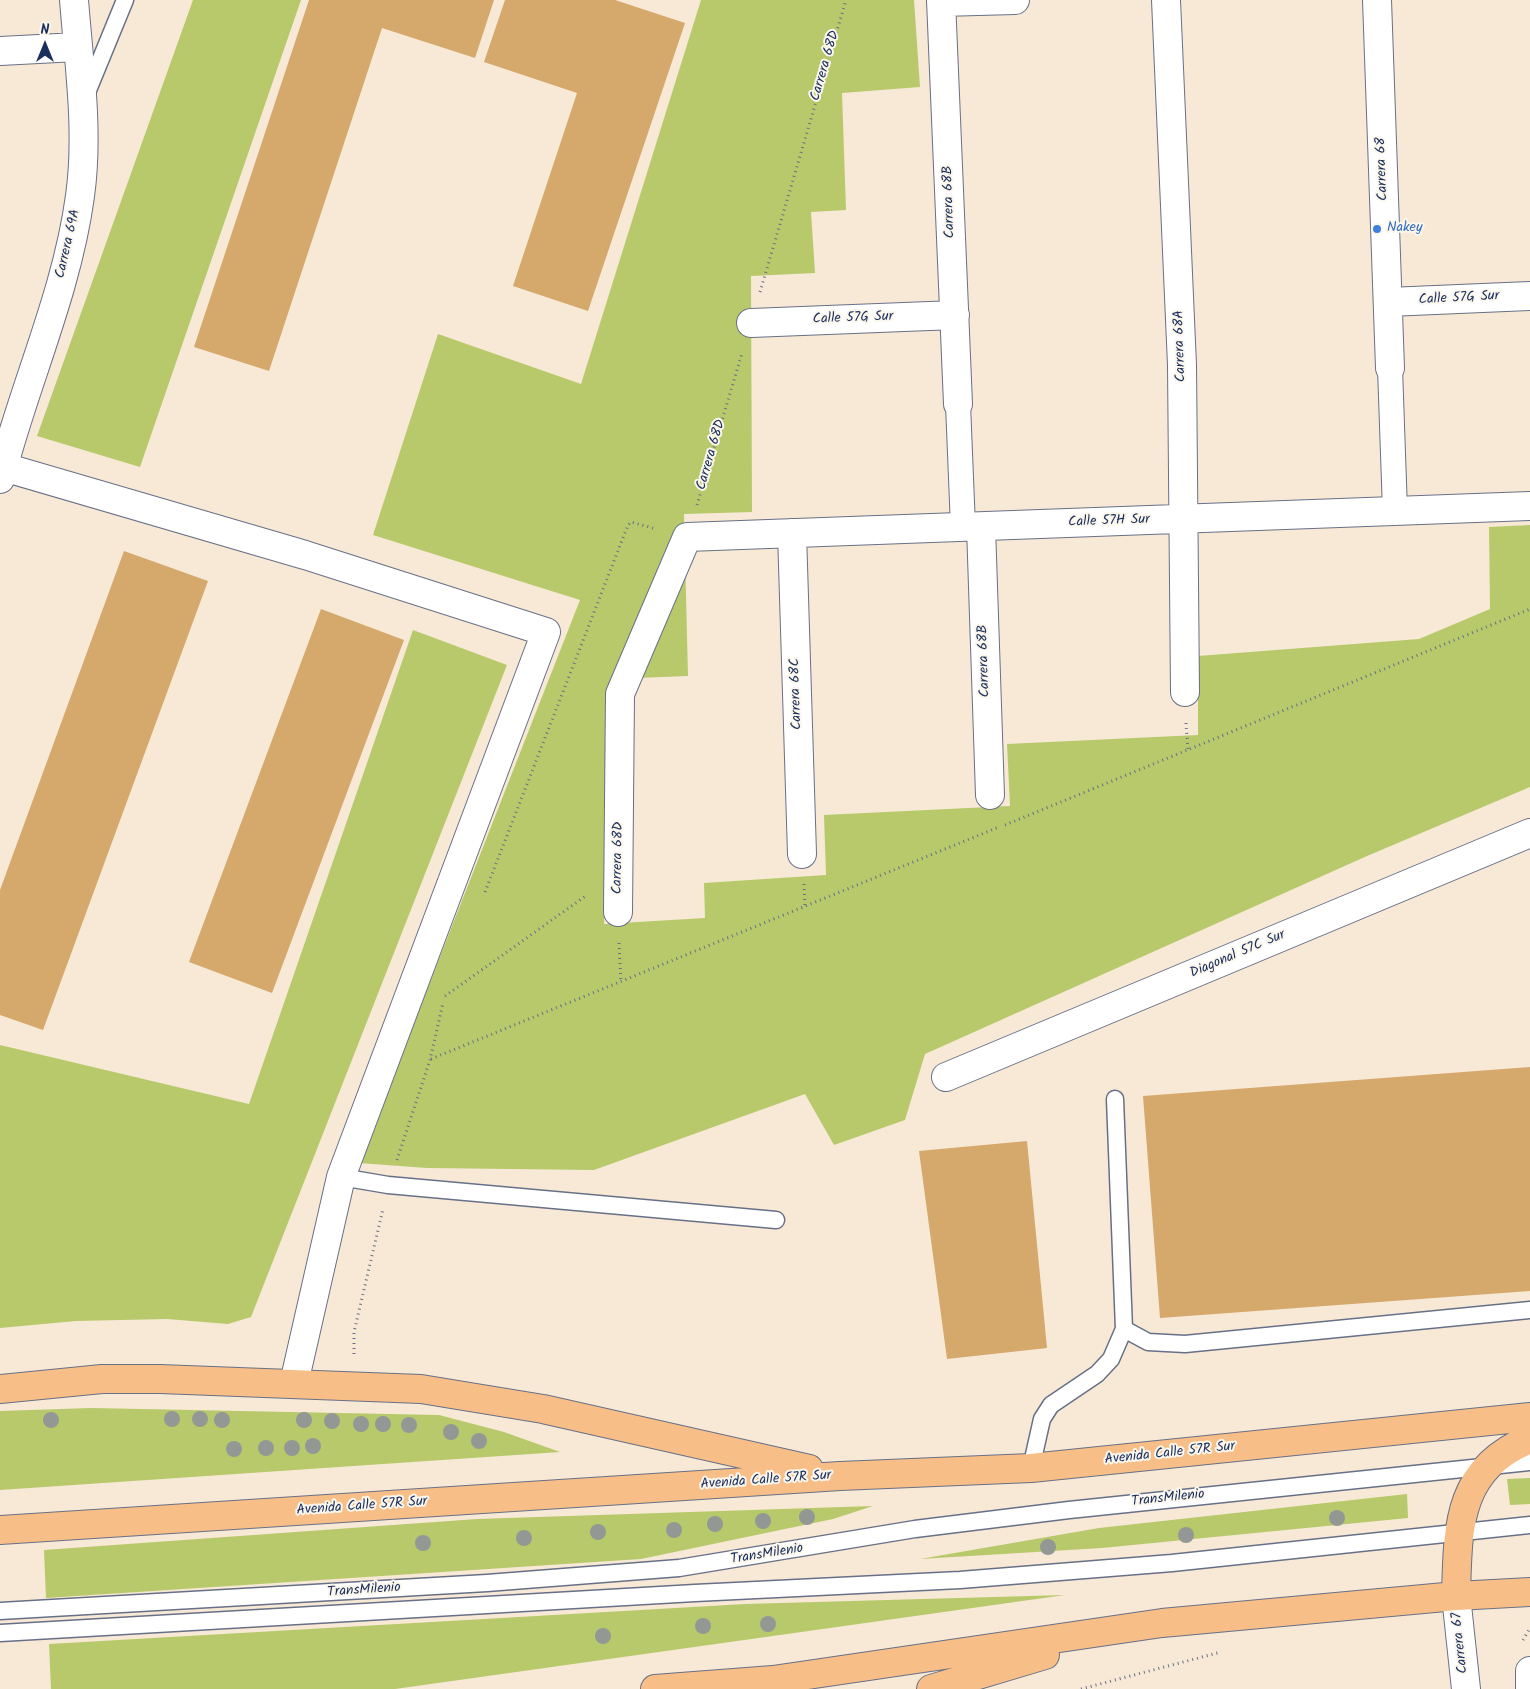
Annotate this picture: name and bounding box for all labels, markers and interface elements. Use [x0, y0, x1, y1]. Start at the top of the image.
text: N [41, 19, 49, 41]
north arrow [20, 20, 70, 70]
street label: Carrera 68D [808, 29, 844, 103]
street label: Carrera 68 [1373, 137, 1393, 201]
street label: Carrera 68B [940, 165, 960, 239]
street label: Carrera 69A [53, 208, 85, 280]
place label: Nakey [1387, 221, 1422, 237]
marker: Nakey [1371, 223, 1383, 235]
street label: Calle 57G Sur [1418, 289, 1500, 309]
street label: Calle 57G Sur [812, 309, 894, 329]
street label: Carrera 68A [1171, 310, 1191, 382]
street label: Carrera 68D [694, 418, 730, 492]
street label: Calle 57H Sur [1068, 512, 1150, 532]
street label: Carrera 68B [975, 624, 995, 698]
street label: Carrera 68C [787, 658, 807, 730]
street label: Carrera 68D [610, 822, 628, 894]
street label: Diagonal 57C Sur [1188, 927, 1288, 983]
street label: Avenida Calle 57R Sur [1104, 1439, 1236, 1469]
street label: Avenida Calle 57R Sur [700, 1468, 832, 1494]
street label: TransMilenio [1131, 1487, 1205, 1511]
street label: Avenida Calle 57R Sur [296, 1494, 428, 1520]
street label: TransMilenio [729, 1541, 805, 1569]
street label: TransMilenio [327, 1580, 401, 1602]
street label: Carrera 67 [1449, 1612, 1473, 1674]

